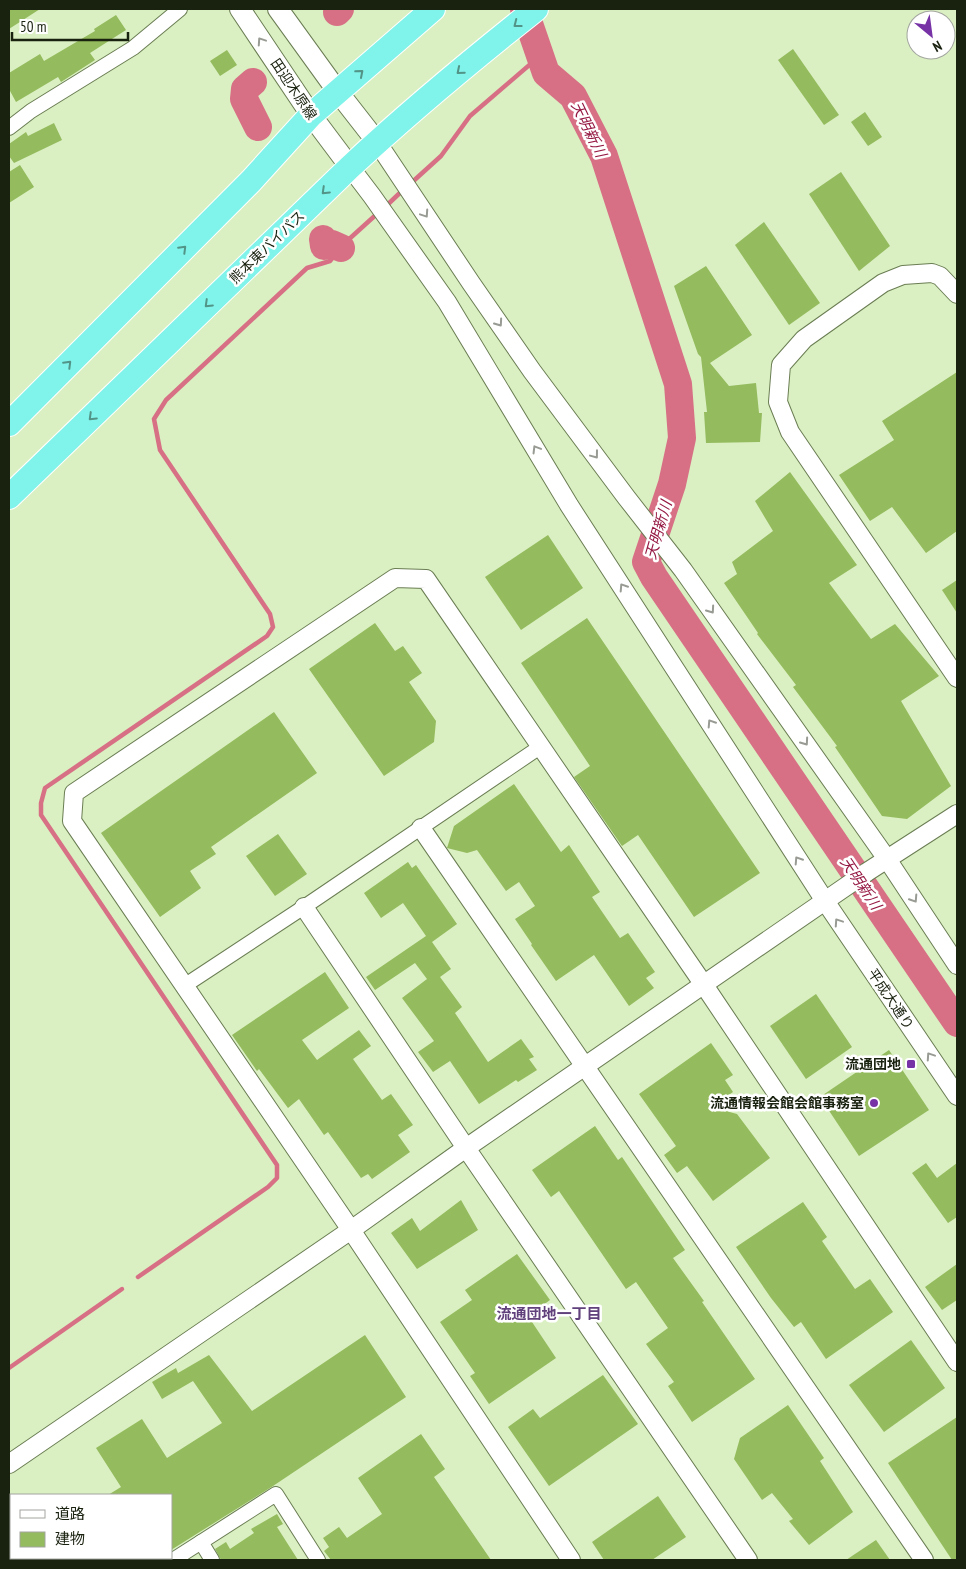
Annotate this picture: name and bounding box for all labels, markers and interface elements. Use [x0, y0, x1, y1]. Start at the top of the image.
scale bar [12, 10, 129, 42]
north arrow [906, 10, 956, 60]
text: 50 m [20, 17, 46, 36]
one-way arrow [514, 19, 523, 27]
one-way arrow [258, 37, 267, 47]
text: N [930, 37, 945, 56]
street label: 田迎木原線 [267, 55, 321, 123]
one-way arrow [457, 66, 466, 74]
one-way arrow [354, 70, 363, 79]
water label: 天明新川 [567, 98, 612, 162]
one-way arrow [322, 185, 331, 194]
street label: 熊本東バイパス [226, 207, 308, 287]
one-way arrow [419, 209, 428, 218]
one-way arrow [177, 246, 186, 255]
one-way arrow [205, 298, 214, 307]
one-way arrow [493, 317, 502, 327]
one-way arrow [62, 361, 71, 370]
one-way arrow [89, 411, 98, 420]
one-way arrow [532, 446, 542, 455]
one-way arrow [589, 449, 597, 458]
water label: 天明新川 [641, 497, 676, 561]
one-way arrow [620, 583, 629, 592]
one-way arrow [705, 604, 714, 613]
one-way arrow [707, 720, 717, 729]
one-way arrow [799, 736, 808, 746]
water label: 天明新川 [836, 853, 887, 915]
one-way arrow [795, 857, 805, 866]
one-way arrow [908, 894, 917, 903]
one-way arrow [835, 918, 845, 927]
street label: 平成大通り [864, 965, 918, 1033]
one-way arrow [927, 1052, 936, 1062]
place label: 流通団地 [845, 1055, 901, 1073]
marker: 流通団地 [905, 1058, 917, 1070]
place label: 流通情報会館会館事務室 [710, 1094, 864, 1112]
marker: 流通情報会館会館事務室 [868, 1097, 880, 1109]
district label: 流通団地一丁目 [496, 1304, 602, 1323]
legend [10, 1494, 172, 1559]
text: 道路 [55, 1504, 85, 1523]
text: 建物 [55, 1529, 85, 1548]

